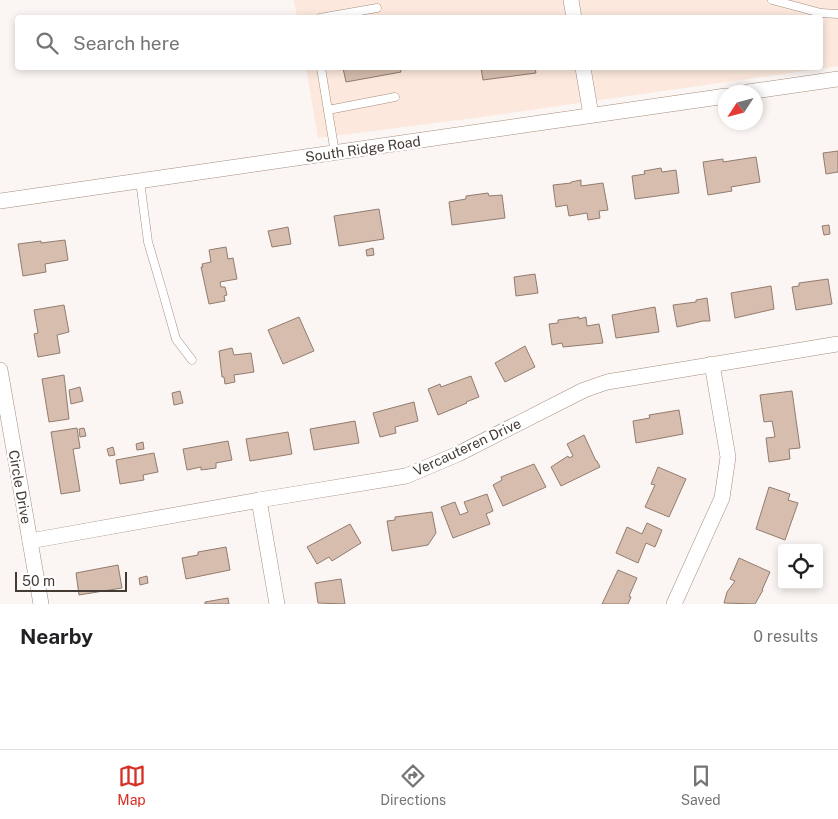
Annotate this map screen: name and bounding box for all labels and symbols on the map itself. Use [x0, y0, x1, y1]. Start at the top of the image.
north arrow [718, 85, 763, 130]
street label: South Ridge Road [304, 133, 422, 165]
street label: Vercauteren Drive [411, 415, 523, 479]
street label: Circle Drive [6, 449, 34, 525]
scale bar [15, 569, 128, 592]

